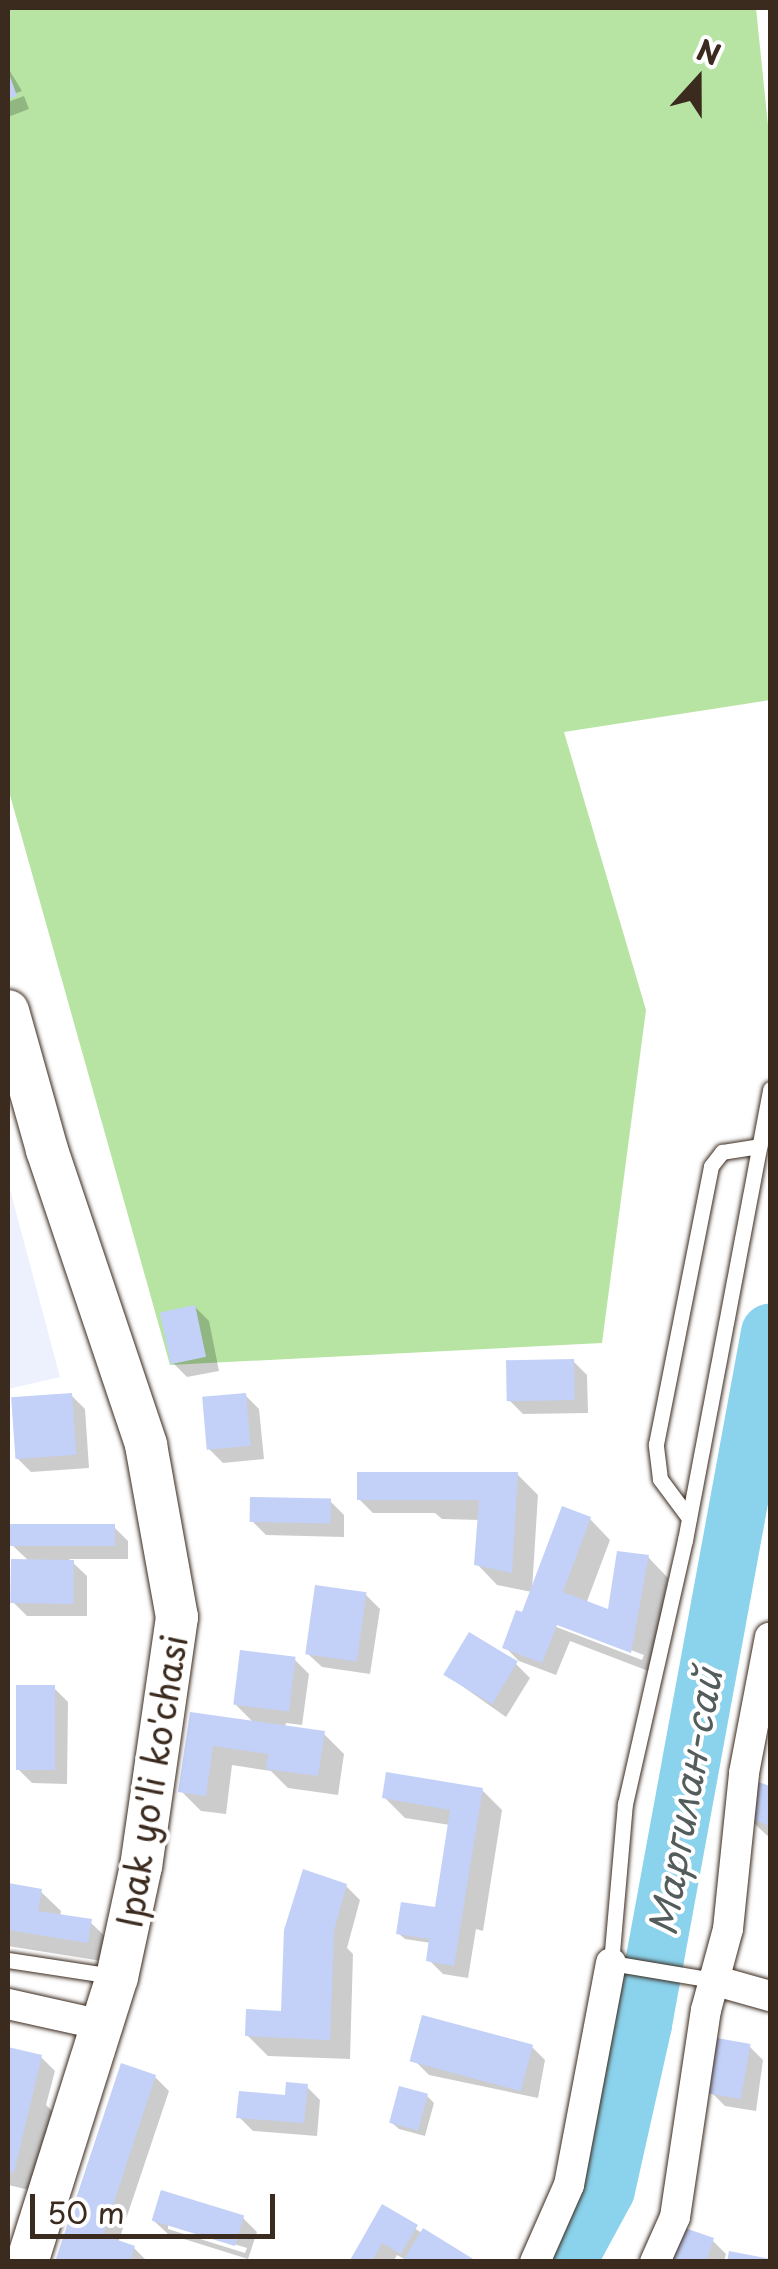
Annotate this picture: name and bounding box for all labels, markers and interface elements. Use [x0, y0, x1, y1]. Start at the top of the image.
text: N [691, 27, 727, 76]
north arrow [648, 30, 748, 130]
street label: Ipak yo'li ko'chasi [107, 1631, 195, 1931]
water label: Маргилан-сай [638, 1665, 730, 1939]
scale bar [35, 2174, 280, 2236]
text: 50 m [47, 2189, 125, 2234]

